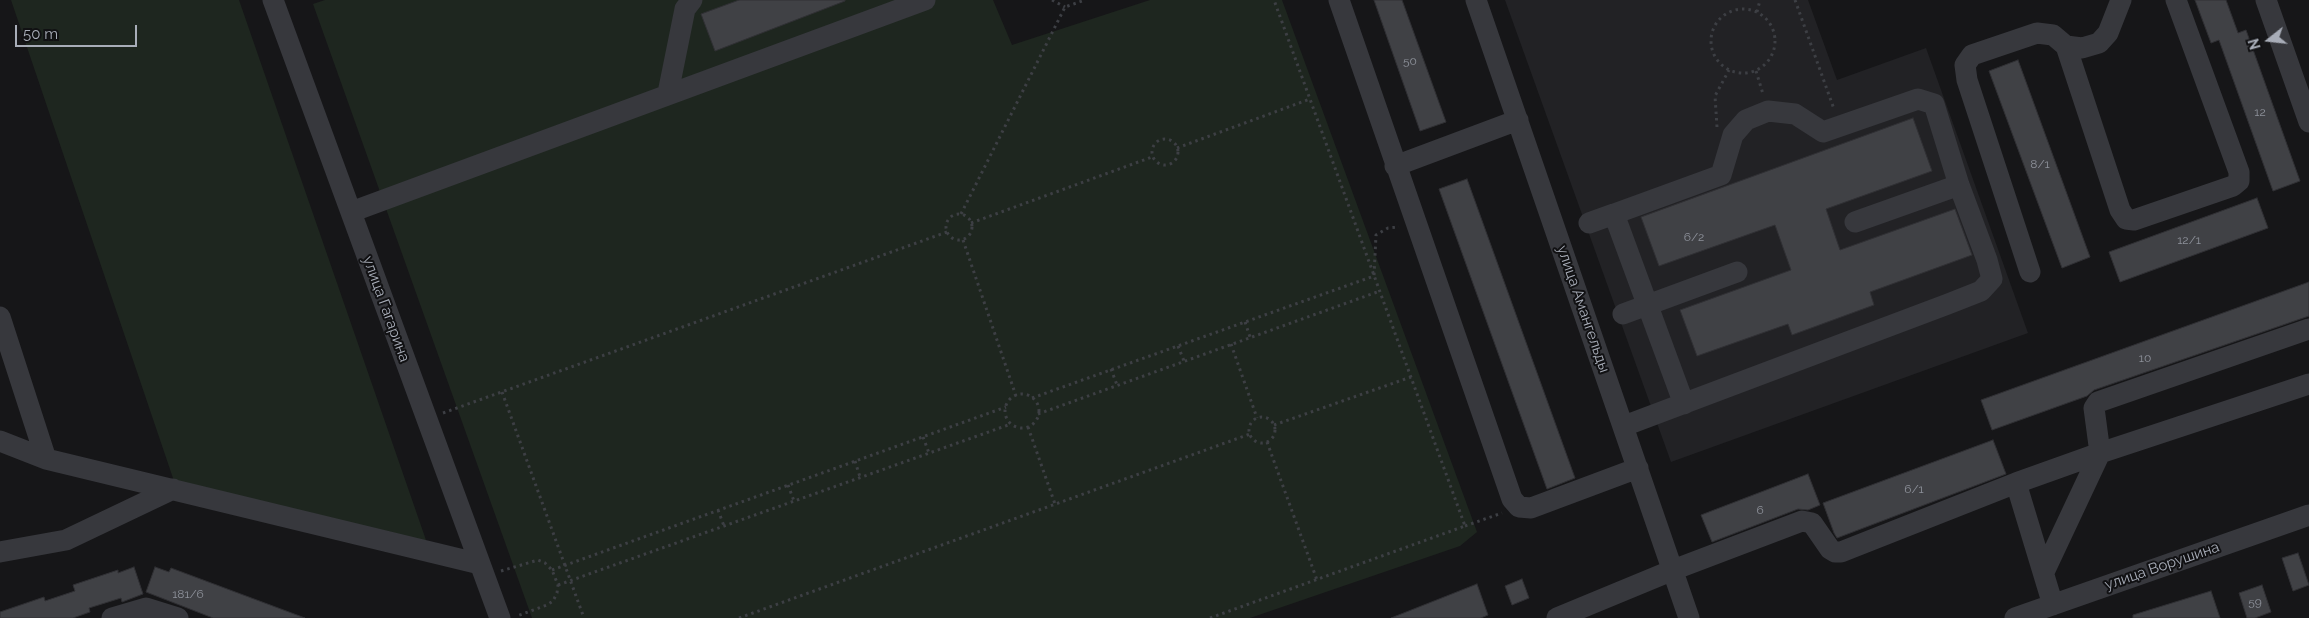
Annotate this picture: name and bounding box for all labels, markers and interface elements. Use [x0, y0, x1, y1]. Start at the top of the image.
scale bar [18, 15, 140, 47]
north arrow [2244, 15, 2294, 65]
text: 50 m [23, 25, 58, 43]
text: N [2245, 37, 2264, 51]
house number: 50 [1403, 54, 1417, 68]
house number: 12 [2254, 105, 2266, 119]
house number: 8/1 [2030, 157, 2050, 171]
house number: 6/2 [1684, 230, 1704, 244]
house number: 12/1 [2177, 233, 2201, 247]
street label: улица Амангельды [1553, 243, 1613, 375]
street label: улица Гагарина [358, 254, 414, 364]
house number: 10 [2139, 351, 2151, 365]
house number: 6/1 [1904, 482, 1924, 496]
house number: 6 [1756, 503, 1764, 517]
street label: улица Ворушина [2102, 538, 2222, 594]
house number: 181/6 [172, 587, 204, 601]
house number: 59 [2248, 595, 2262, 609]

